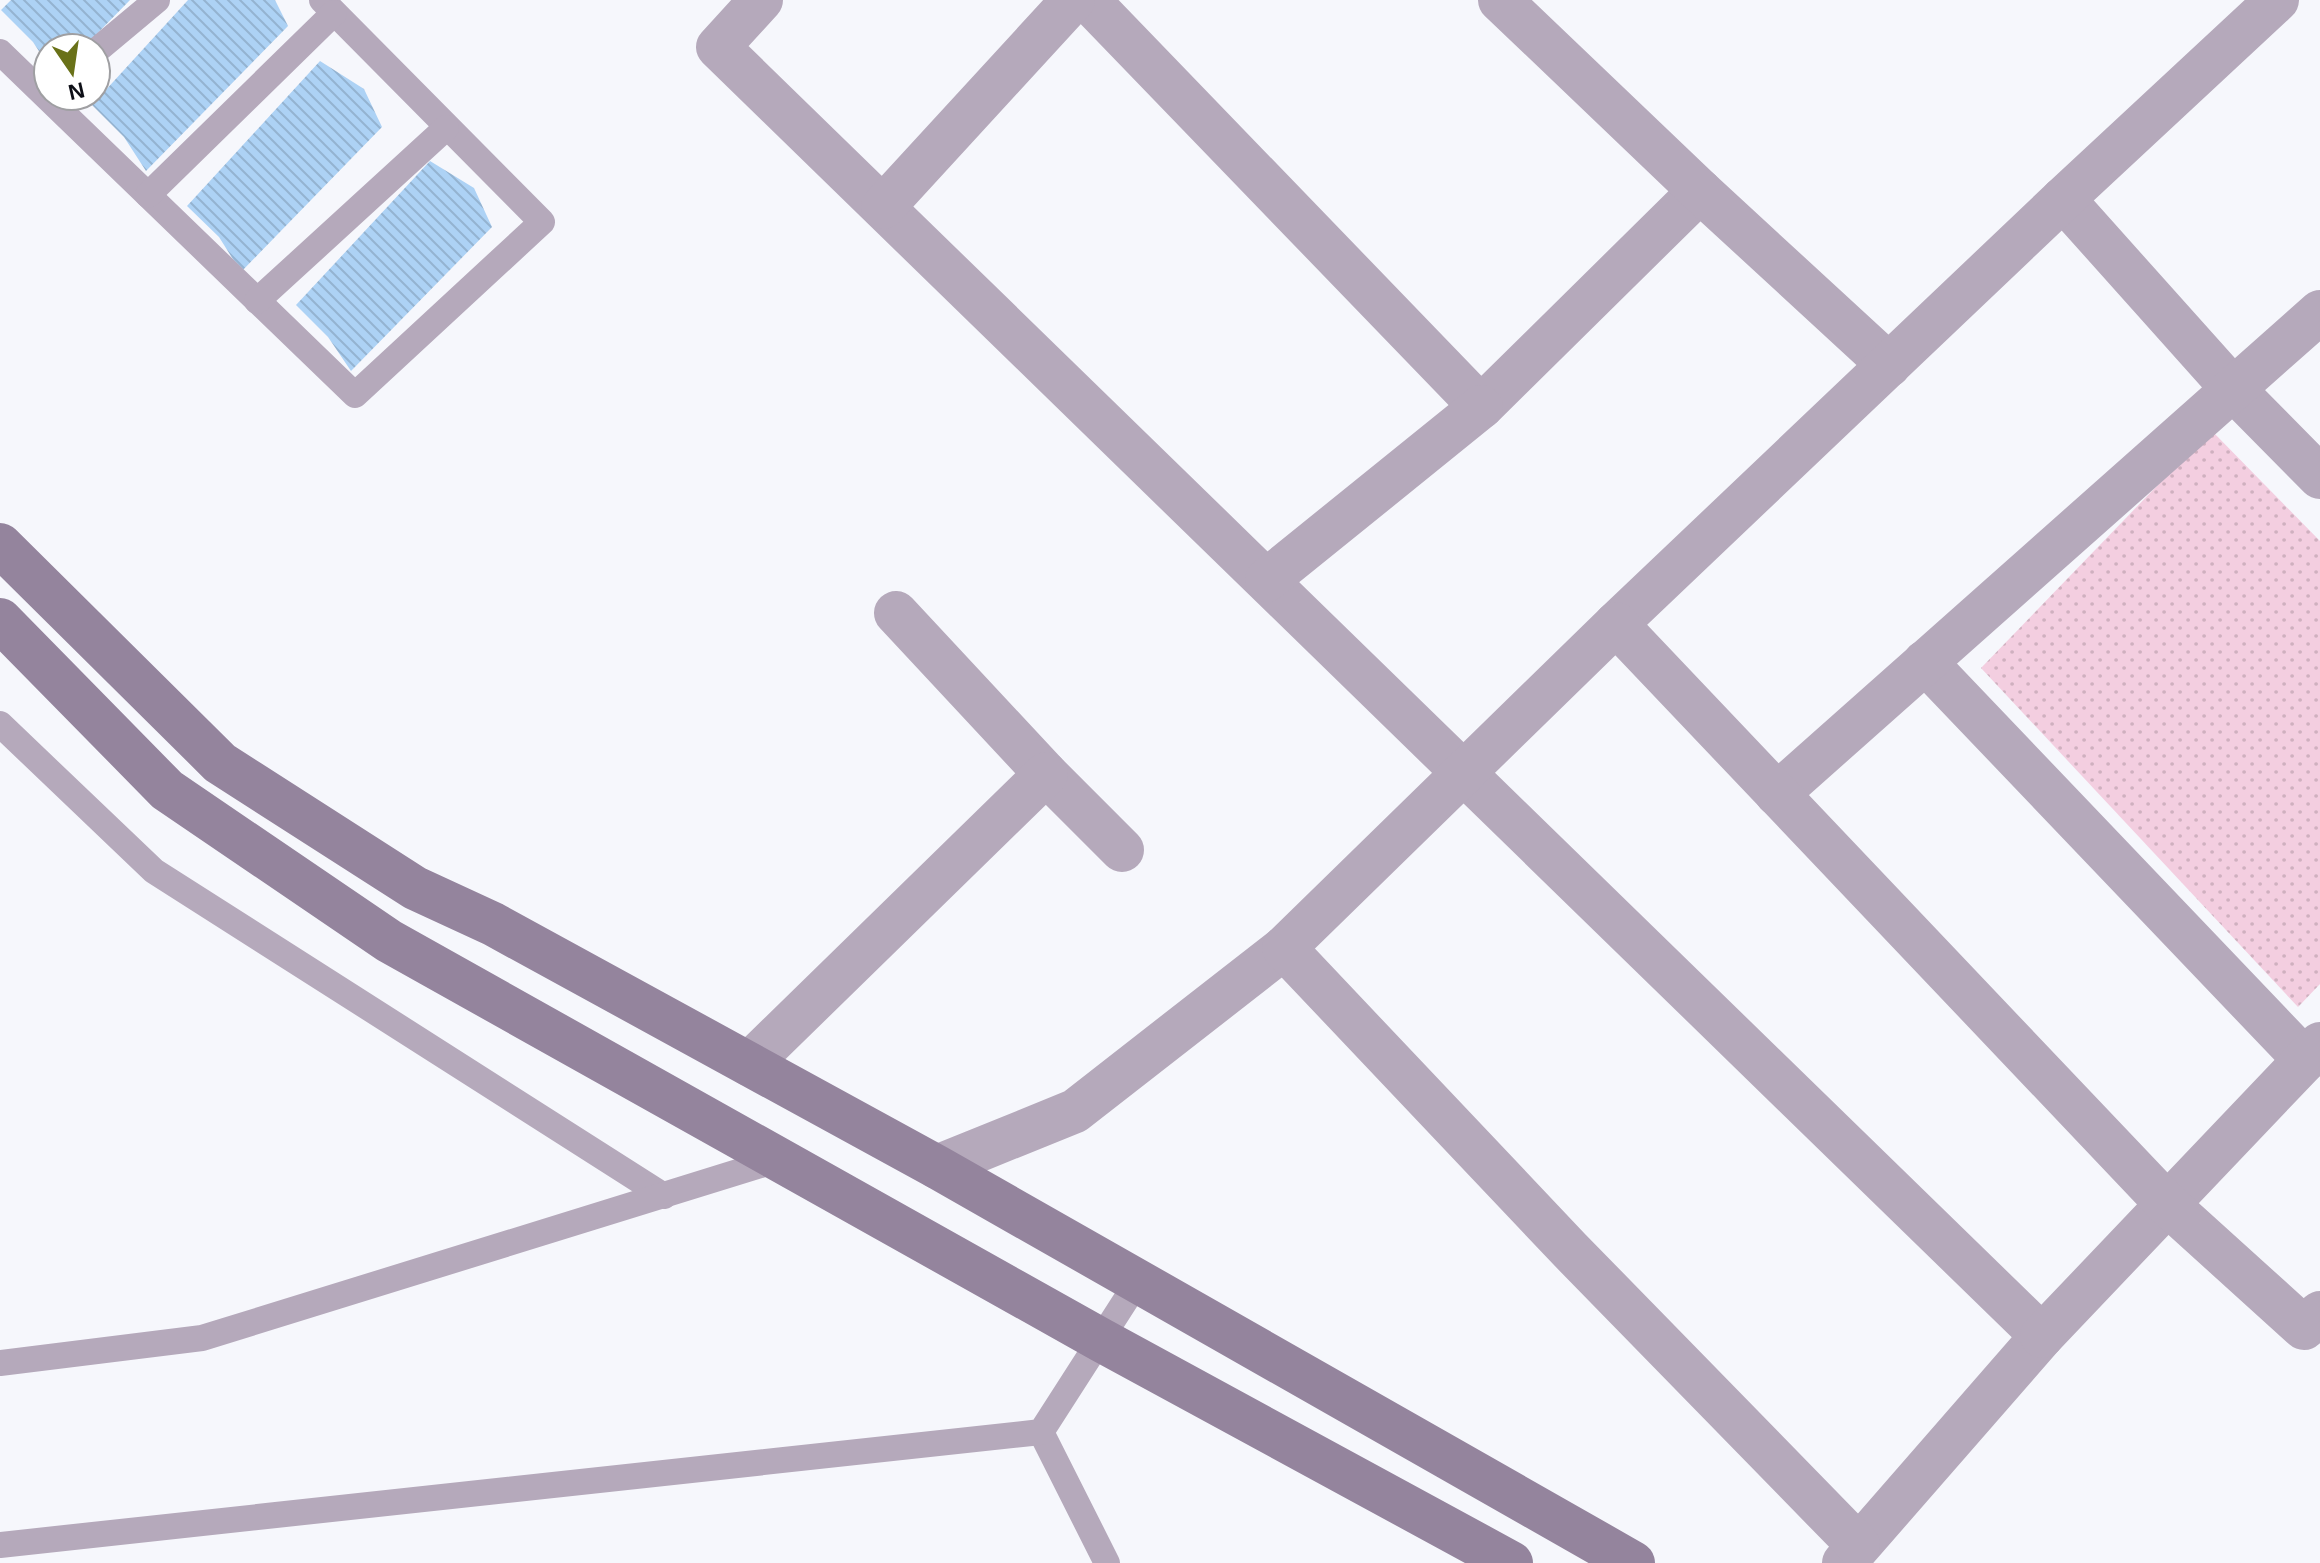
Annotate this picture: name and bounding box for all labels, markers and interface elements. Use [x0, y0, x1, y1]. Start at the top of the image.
north arrow [32, 32, 112, 112]
text: N [66, 77, 87, 105]

